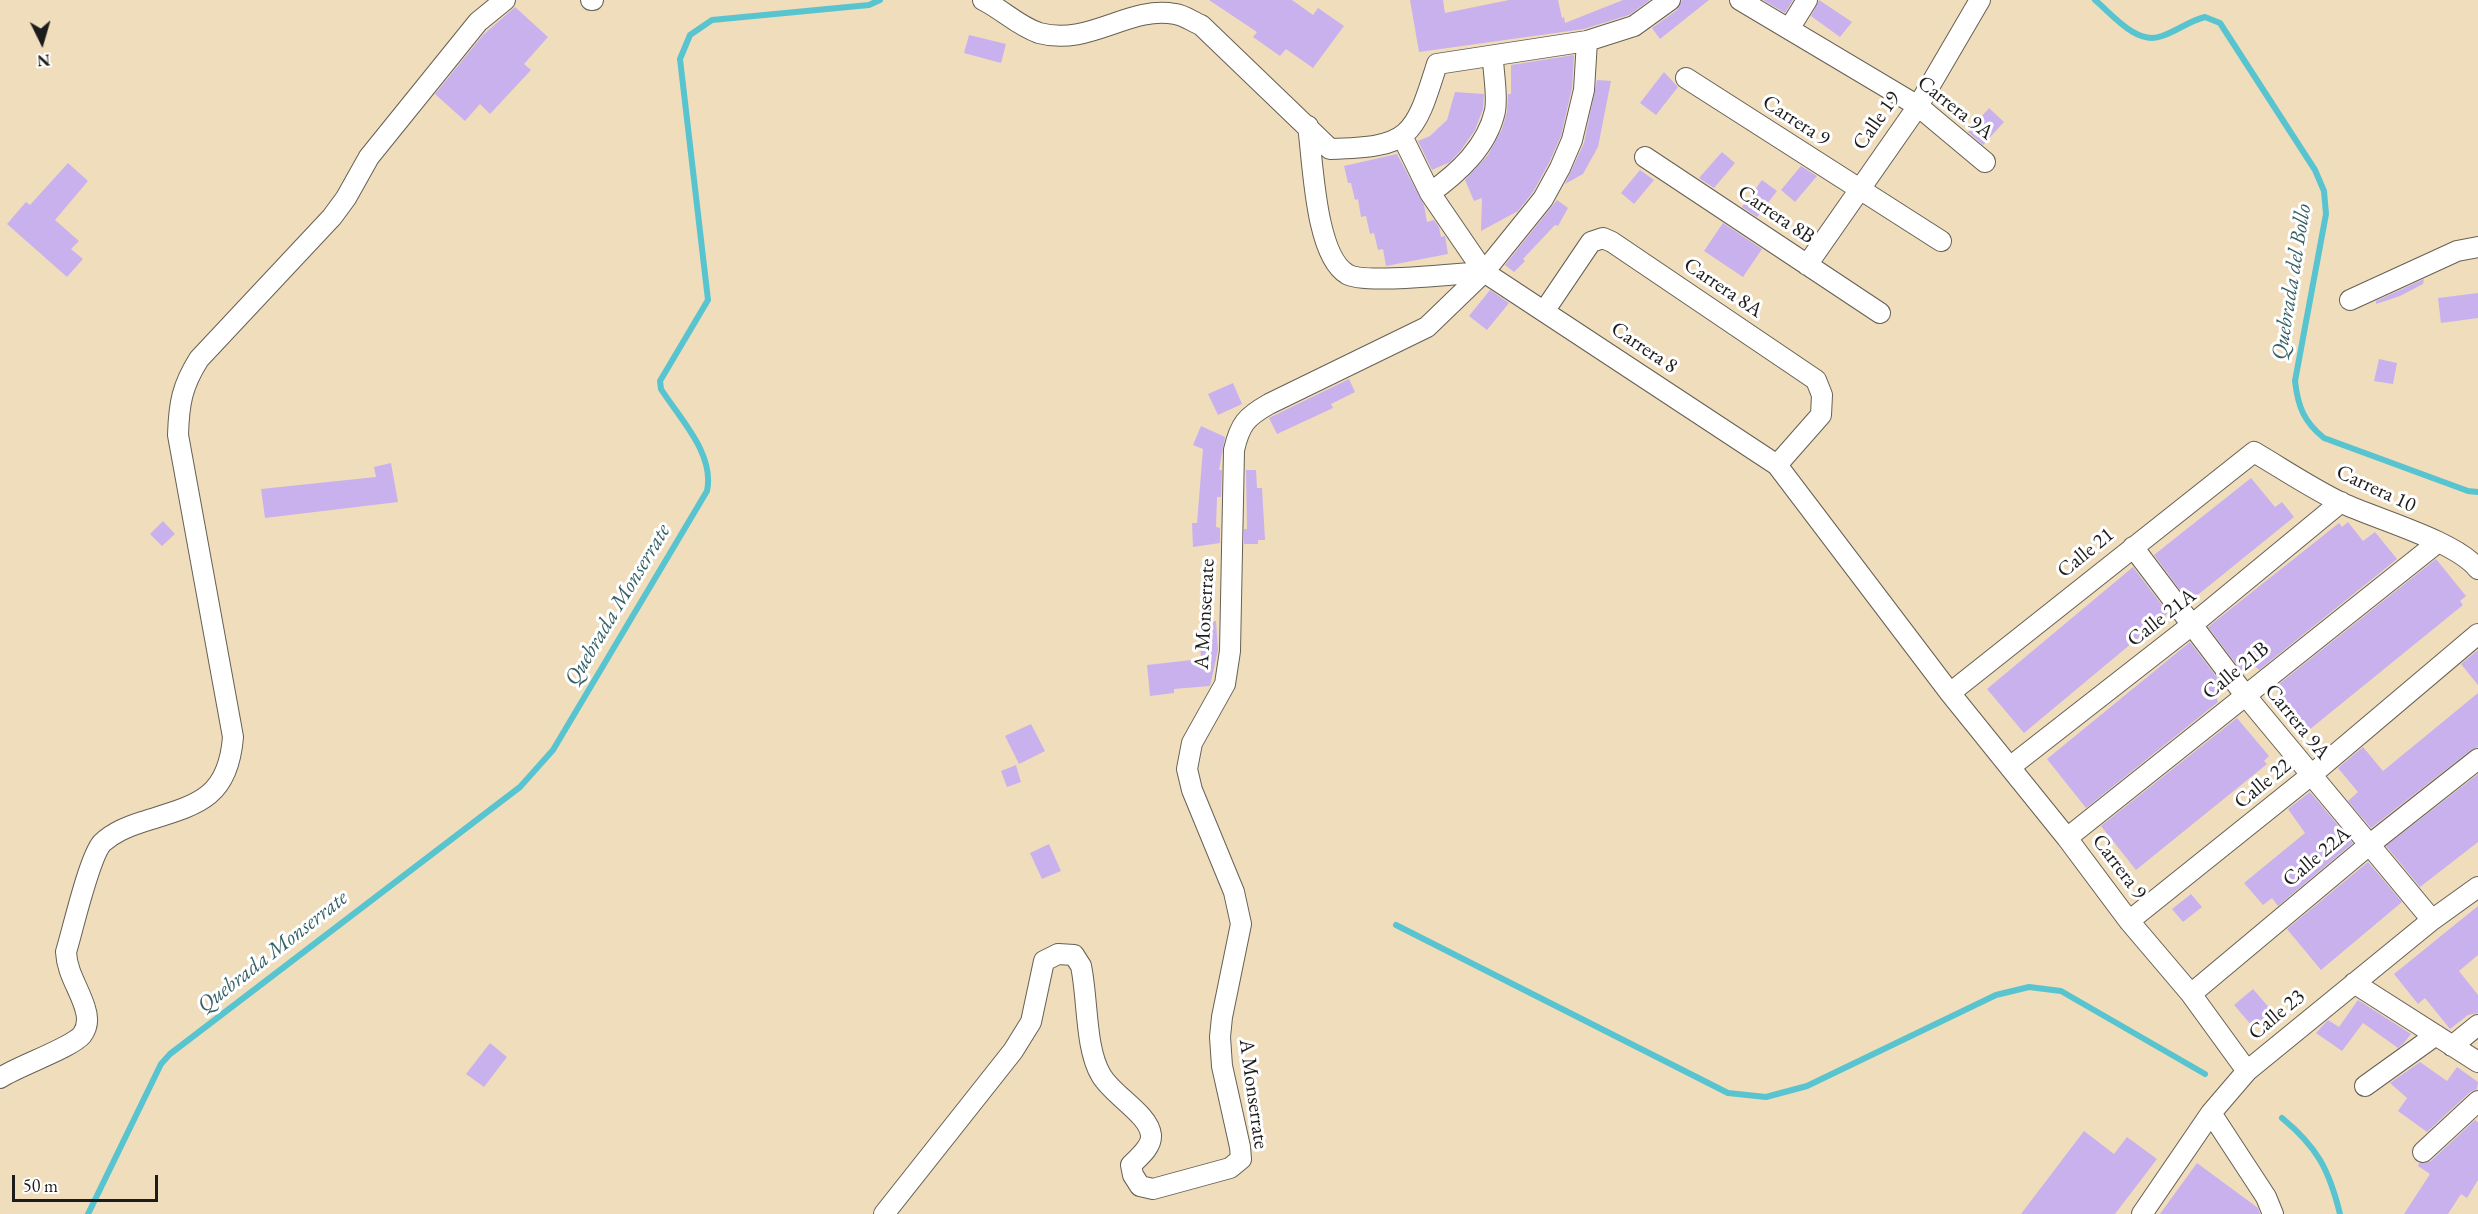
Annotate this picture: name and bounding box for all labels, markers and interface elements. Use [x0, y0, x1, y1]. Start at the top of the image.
north arrow [12, 12, 72, 72]
text: N [36, 49, 51, 71]
street label: Carrera 9A [1912, 70, 1998, 146]
street label: Calle 19 [1848, 87, 1906, 155]
street label: Carrera 9 [1758, 90, 1834, 152]
street label: Carrera 8B [1733, 180, 1819, 250]
water label: Quebrada del Bollo [2267, 202, 2317, 362]
street label: Carrera 8A [1679, 252, 1767, 324]
street label: Carrera 8 [1606, 317, 1682, 379]
street label: Carrera 10 [2332, 460, 2420, 518]
water label: Quebrada Monserrate [559, 520, 677, 690]
street label: Calle 21 [2052, 522, 2120, 584]
street label: A Monserrate [1190, 558, 1220, 670]
street label: Calle 21A [2123, 583, 2201, 653]
street label: Calle 21B [2198, 637, 2274, 705]
street label: Carrera 9A [2259, 679, 2335, 765]
street label: Calle 22 [2229, 753, 2297, 815]
street label: Calle 22A [2278, 821, 2356, 893]
street label: Carrera 9 [2086, 829, 2152, 905]
water label: Quebrada Monserrate [193, 885, 353, 1019]
street label: Calle 23 [2244, 984, 2310, 1046]
street label: A Monserrate [1233, 1037, 1273, 1151]
scale bar [15, 1163, 160, 1201]
text: 50 m [23, 1174, 58, 1197]

